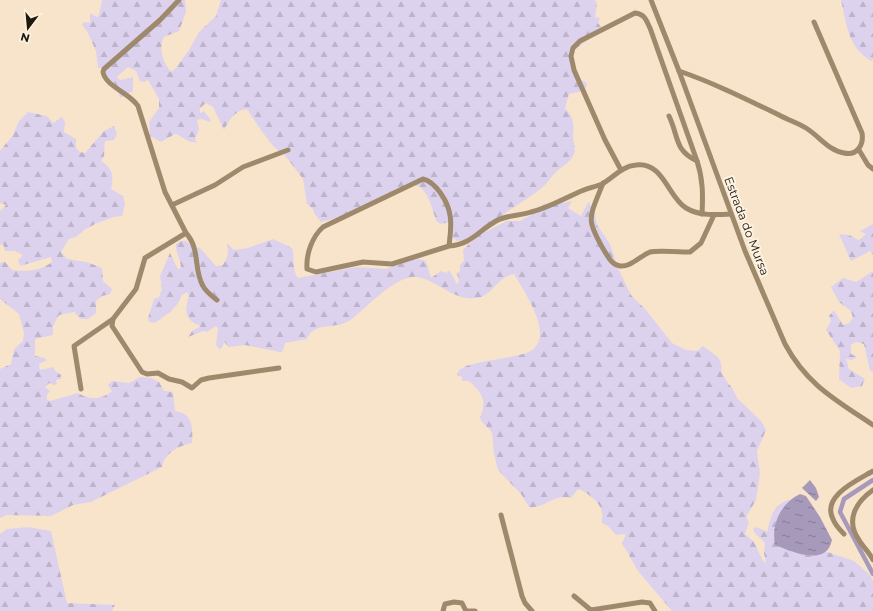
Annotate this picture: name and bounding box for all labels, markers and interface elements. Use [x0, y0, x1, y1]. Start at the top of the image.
north arrow [8, 8, 48, 48]
text: N [19, 30, 31, 46]
street label: Estrada do Mursa [721, 175, 773, 277]

